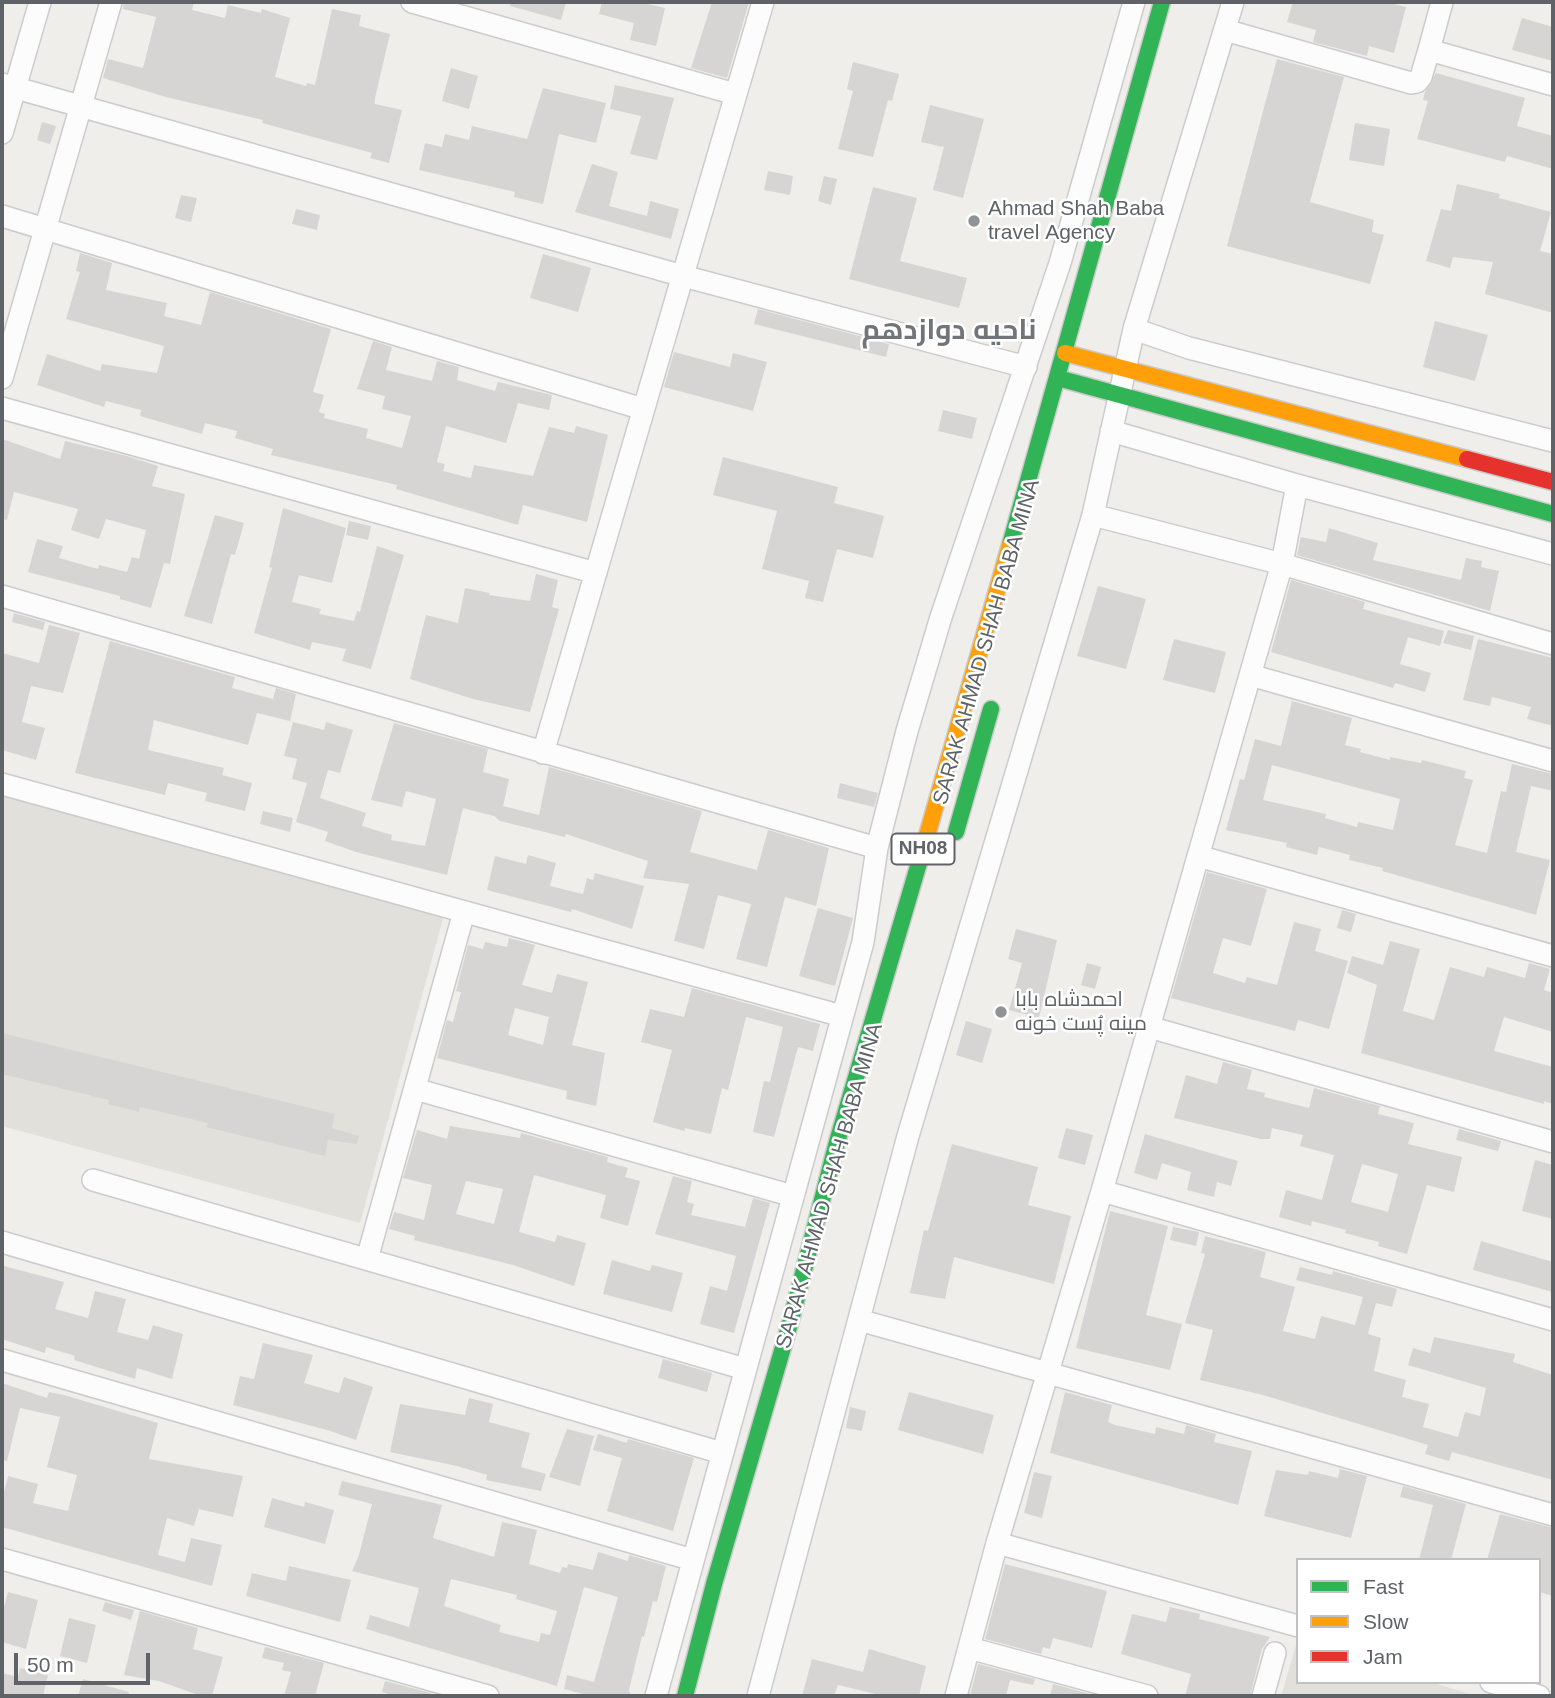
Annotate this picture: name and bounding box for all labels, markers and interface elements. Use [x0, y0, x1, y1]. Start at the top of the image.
place label: Ahmad Shah Baba travel Agency [988, 196, 1164, 246]
marker: Ahmad Shah Baba travel Agency [966, 213, 982, 229]
district label: ناحیه دوازدهم [861, 314, 1037, 348]
street label: SARAK AHMAD SHAH BABA MINA [928, 476, 1046, 808]
road number: NH08 [892, 834, 954, 864]
place label: احمدشاه بابا مینه پُست خونه [1015, 987, 1147, 1037]
marker: احمدشاه بابا مینه پُست خونه [993, 1004, 1009, 1020]
street label: SARAK AHMAD SHAH BABA MINA [771, 1020, 889, 1352]
legend [1296, 1558, 1541, 1684]
text: Fast [1363, 1575, 1404, 1598]
text: Slow [1363, 1610, 1409, 1633]
scale bar [18, 1638, 154, 1682]
text: Jam [1363, 1645, 1403, 1668]
text: 50 m [27, 1653, 74, 1676]

